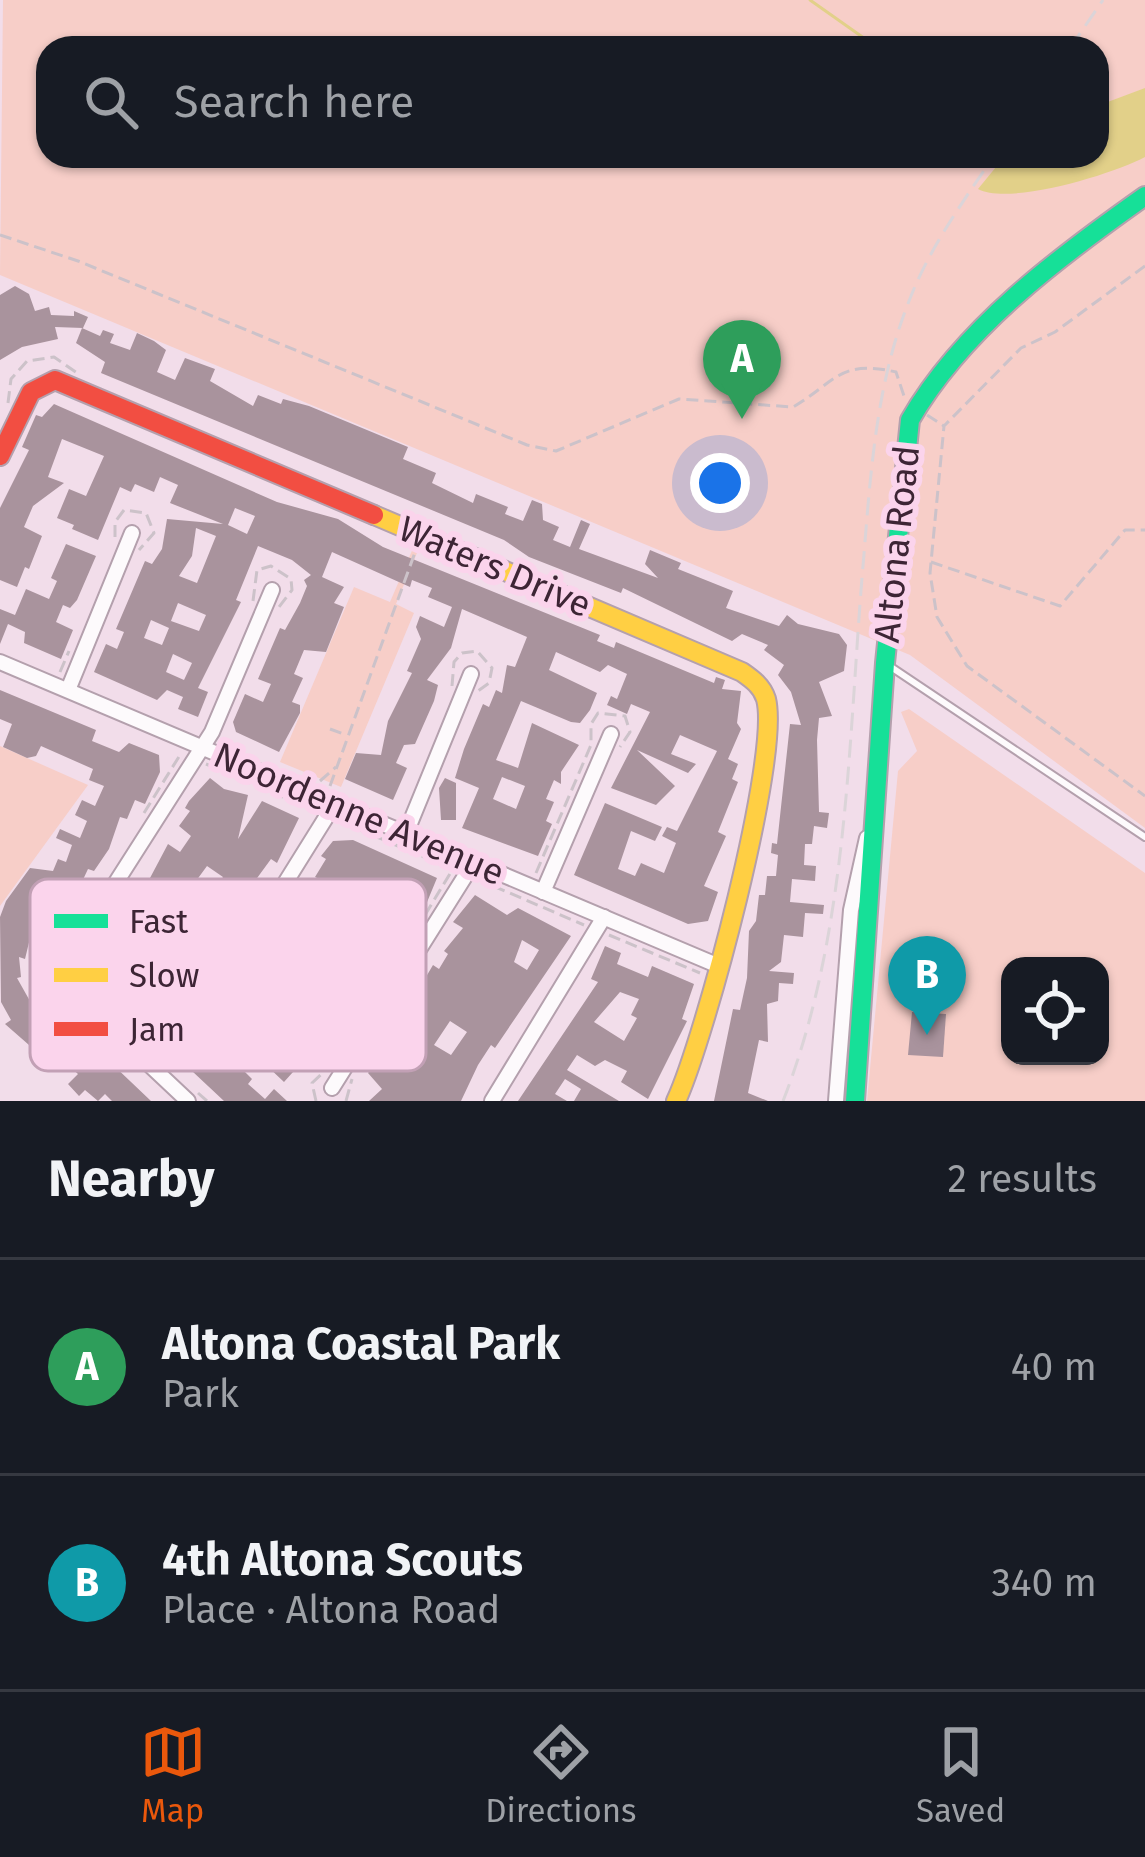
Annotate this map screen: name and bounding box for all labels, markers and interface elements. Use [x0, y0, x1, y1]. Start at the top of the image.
search box [36, 36, 1109, 168]
icon: search [78, 69, 144, 135]
text: Search here [174, 75, 414, 129]
pin: A [703, 320, 781, 419]
street label: Altona Road [865, 443, 929, 645]
your location [690, 453, 750, 513]
street label: Waters Drive [392, 507, 598, 627]
street label: Noordenne Avenue [207, 733, 511, 895]
legend [30, 879, 426, 1071]
text: Fast [129, 902, 188, 942]
pin: B [888, 936, 966, 1035]
text: Slow [129, 956, 199, 996]
map controls [1001, 957, 1109, 1065]
button: locate [1001, 957, 1109, 1065]
text: Jam [129, 1010, 185, 1050]
text: Nearby [48, 1148, 214, 1210]
text: 2 results [948, 1156, 1097, 1202]
text: Altona Coastal Park [162, 1317, 560, 1371]
text: A [75, 1344, 99, 1390]
text: 40 m [1011, 1344, 1097, 1390]
text: Park [162, 1371, 239, 1417]
text: 4th Altona Scouts [162, 1533, 523, 1587]
text: B [75, 1560, 99, 1606]
text: 340 m [991, 1560, 1097, 1606]
text: Place · Altona Road [162, 1587, 500, 1633]
tab: Map [140, 1719, 206, 1831]
tab: Directions [485, 1719, 637, 1831]
tab: Saved [916, 1719, 1005, 1831]

